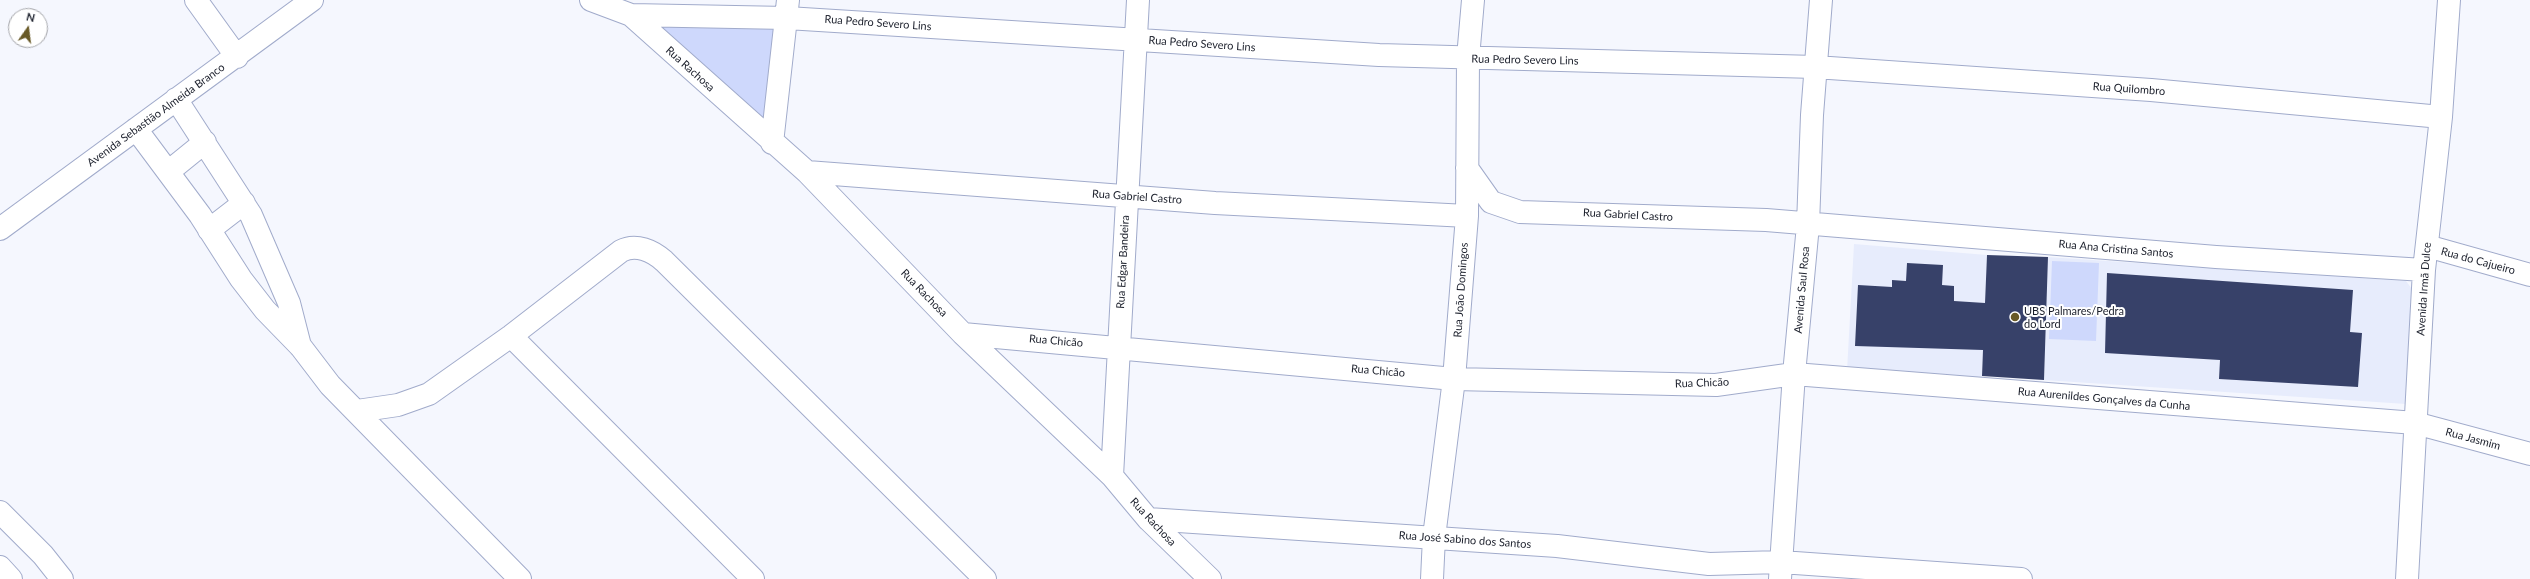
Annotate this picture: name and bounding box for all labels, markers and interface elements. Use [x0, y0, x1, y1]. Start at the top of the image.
north arrow [8, 8, 48, 48]
text: N [25, 10, 36, 24]
street label: Rua Pedro Severo Lins [824, 13, 932, 33]
street label: Rua Pedro Severo Lins [1148, 34, 1256, 54]
street label: Rua Rachosa [663, 44, 717, 94]
street label: Rua Pedro Severo Lins [1471, 52, 1579, 68]
street label: Avenida Sebastião Almeida Branco [85, 61, 227, 169]
street label: Rua Quilombro [2092, 80, 2166, 98]
street label: Rua Gabriel Castro [1092, 187, 1182, 207]
street label: Rua Gabriel Castro [1583, 206, 1673, 224]
street label: Rua Edgar Bandeira [1114, 215, 1132, 309]
street label: Rua Ana Cristina Santos [2058, 237, 2174, 261]
street label: Rua João Domingos [1451, 242, 1471, 338]
street label: Avenida Irmã Dulce [2414, 242, 2434, 336]
street label: Rua do Cajueiro [2439, 245, 2517, 277]
street label: Avenida Saul Rosa [1792, 246, 1812, 334]
street label: Rua Rachosa [898, 266, 950, 320]
place label: UBS Palmares/Pedra do Lord [2024, 304, 2124, 330]
marker: UBS Palmares/Pedra do Lord [2009, 311, 2021, 323]
street label: Rua Chicão [1028, 332, 1084, 350]
street label: Rua Chicão [1350, 362, 1406, 380]
street label: Rua Chicão [1675, 375, 1729, 391]
street label: Rua Aurenildes Gonçalves da Cunha [2017, 385, 2191, 413]
street label: Rua Jasmim [2444, 425, 2502, 453]
street label: Rua Rachosa [1127, 495, 1179, 549]
street label: Rua José Sabino dos Santos [1398, 529, 1532, 551]

